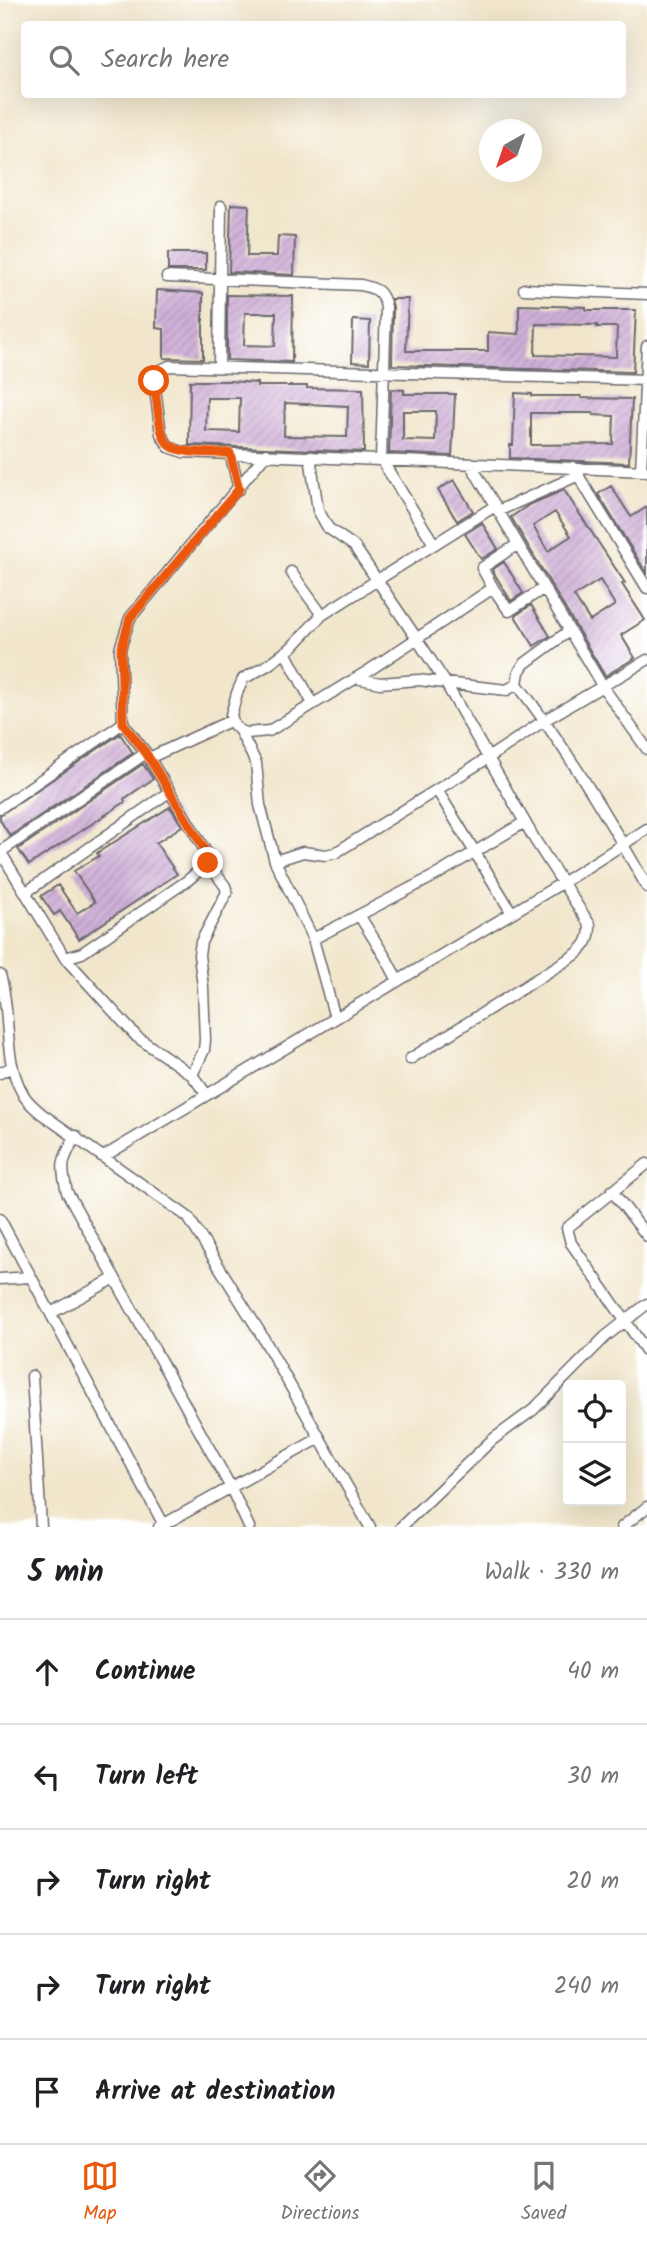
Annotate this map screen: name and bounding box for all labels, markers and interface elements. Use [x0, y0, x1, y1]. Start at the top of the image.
search box [21, 21, 626, 98]
text: Search here [101, 39, 229, 81]
icon: search [45, 41, 83, 79]
north arrow [479, 119, 542, 182]
route start [138, 365, 169, 396]
route end [192, 847, 223, 878]
map controls [563, 1380, 626, 1506]
button: locate [563, 1380, 626, 1443]
button: layers [563, 1443, 626, 1506]
text: 5 min [28, 1549, 104, 1597]
text: Walk · 330 m [485, 1555, 619, 1591]
text: Continue [95, 1651, 196, 1693]
icon: ahead [28, 1653, 66, 1691]
text: 40 m [567, 1654, 619, 1690]
text: Turn left [95, 1756, 198, 1798]
icon: left [28, 1758, 66, 1796]
text: 30 m [567, 1759, 619, 1795]
text: Turn right [95, 1861, 211, 1903]
icon: right [28, 1863, 66, 1901]
text: 20 m [567, 1864, 619, 1900]
text: Turn right [95, 1966, 211, 2008]
icon: right [28, 1968, 66, 2006]
text: 240 m [554, 1969, 619, 2005]
text: Arrive at destination [95, 2071, 335, 2113]
icon: arrive [28, 2073, 66, 2111]
tab: Map [81, 2157, 119, 2229]
tab: Directions [281, 2157, 359, 2229]
tab: Saved [521, 2157, 566, 2229]

